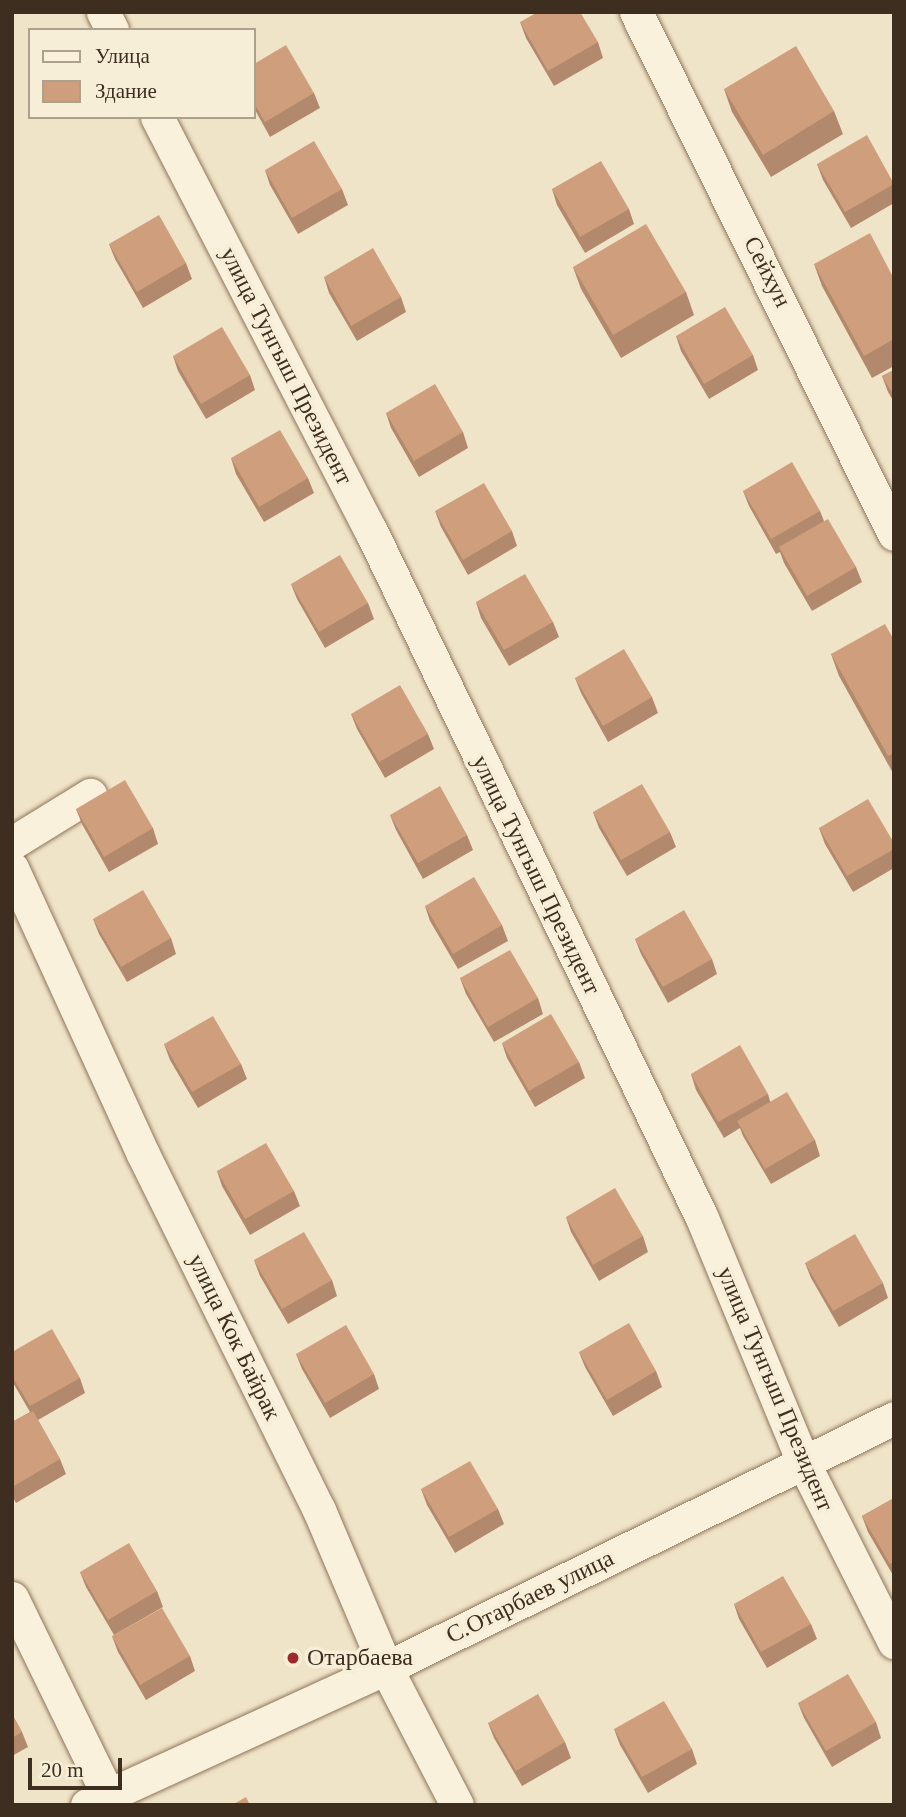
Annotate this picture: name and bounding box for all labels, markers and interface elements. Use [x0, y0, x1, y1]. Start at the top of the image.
legend [28, 28, 256, 119]
text: Улица [95, 44, 150, 68]
text: Здание [95, 79, 157, 103]
street label: Сейхун [737, 232, 797, 312]
street label: улица Тунгыш Президент [214, 242, 358, 490]
street label: улица Тунгыш Президент [465, 751, 607, 999]
street label: улица Кок Байрак [181, 1249, 287, 1425]
street label: улица Тунгыш Президент [710, 1262, 840, 1516]
street label: С.Отарбаев улица [442, 1544, 618, 1650]
place label: Отарбаева [307, 1644, 413, 1672]
marker: Отарбаева [285, 1650, 301, 1666]
scale bar [32, 1744, 126, 1788]
text: 20 m [41, 1758, 84, 1782]

